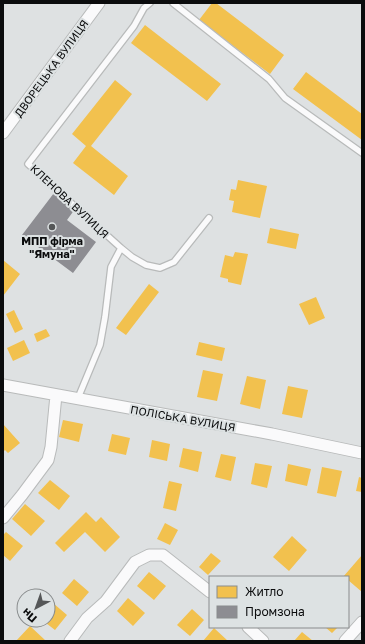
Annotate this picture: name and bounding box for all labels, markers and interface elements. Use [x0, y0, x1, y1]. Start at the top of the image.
street label: ДВОРЕЦЬКА ВУЛИЦЯ [11, 17, 91, 119]
street label: КЛЕНОВА ВУЛИЦЯ [28, 161, 112, 241]
marker: МПП фірма "Ямуна" [47, 222, 57, 232]
place label: МПП фірма "Ямуна" [21, 234, 83, 260]
street label: ПОЛІСЬКА ВУЛИЦЯ [129, 402, 237, 434]
legend [209, 576, 349, 628]
text: Житло [245, 584, 283, 599]
north arrow [16, 588, 56, 628]
text: Промзона [245, 604, 305, 619]
text: Пн [19, 606, 39, 626]

